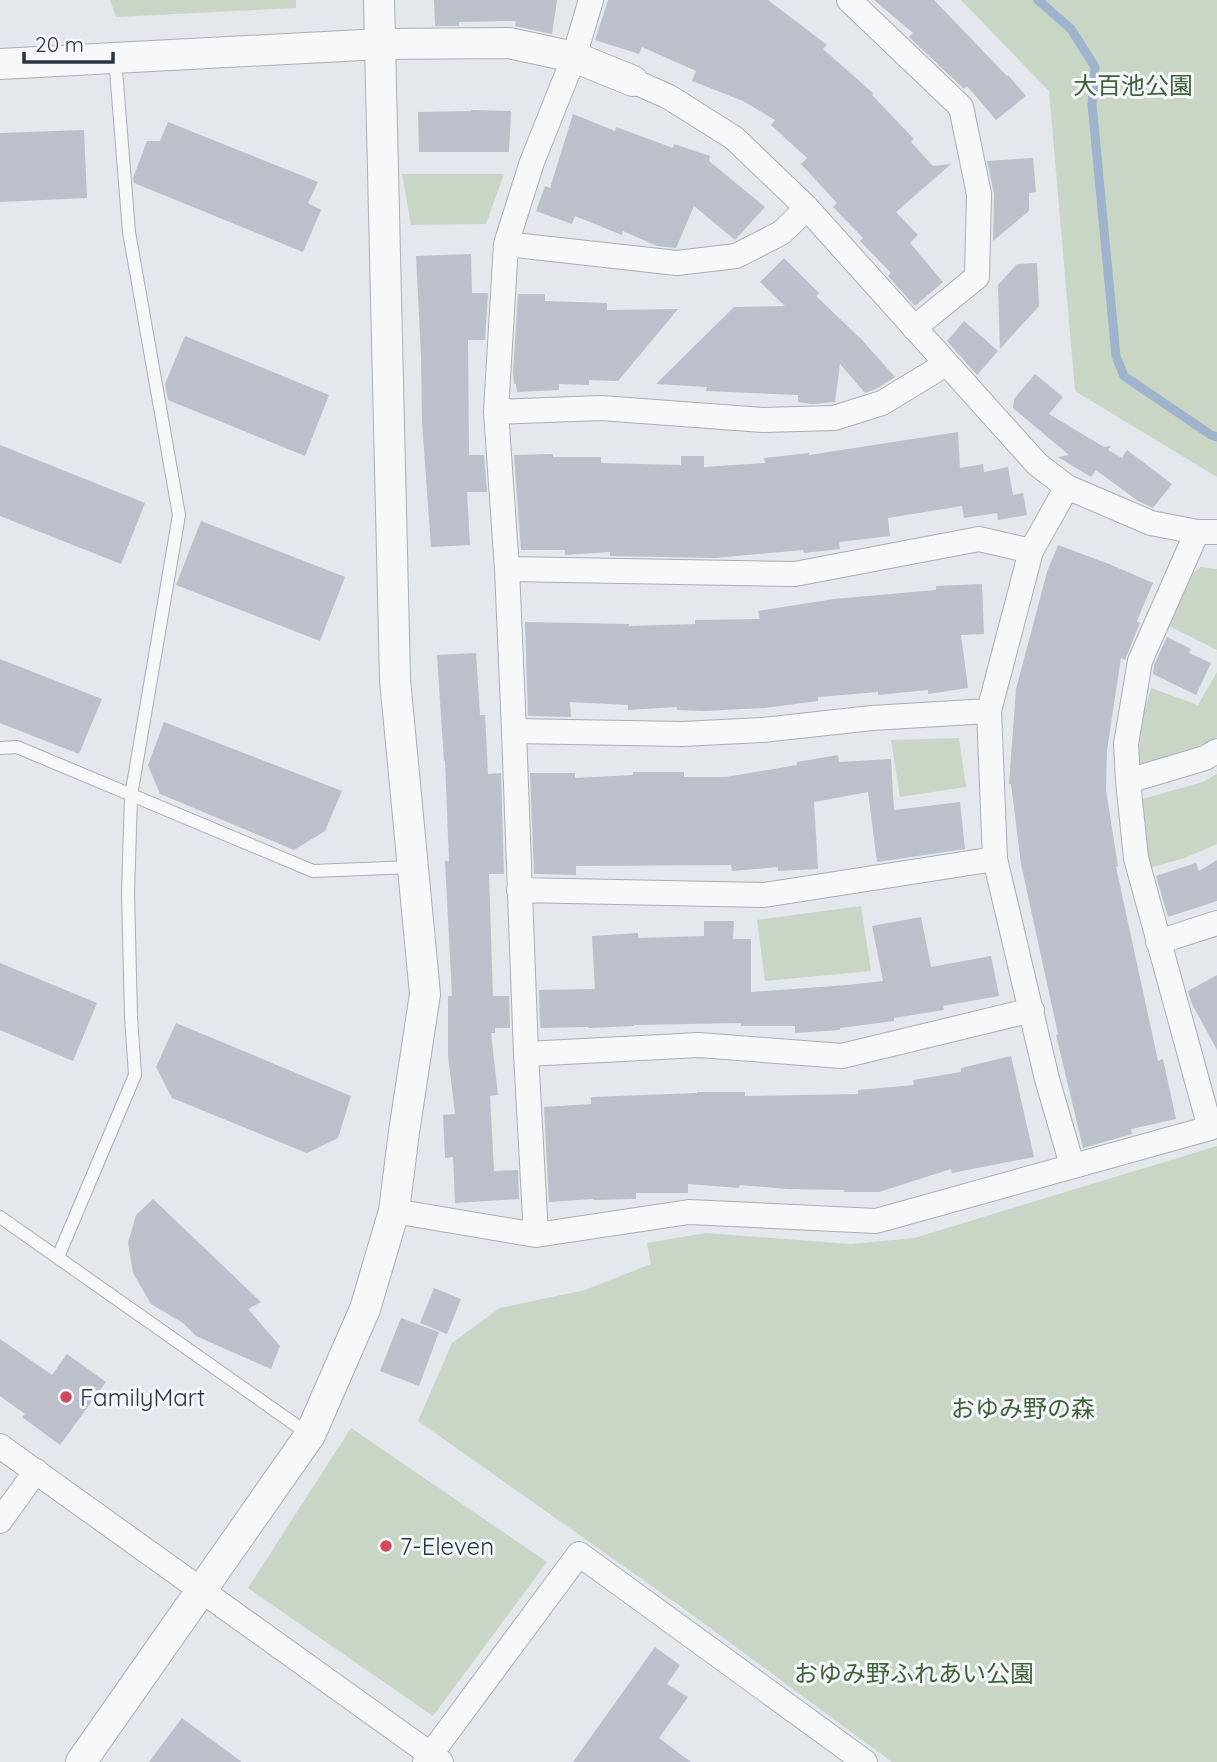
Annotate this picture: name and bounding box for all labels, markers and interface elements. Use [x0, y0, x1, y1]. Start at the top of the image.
scale bar [24, 21, 114, 65]
text: 20 m [35, 31, 84, 57]
park label: 大百池公園 [1073, 70, 1193, 100]
place label: FamilyMart [80, 1382, 205, 1412]
marker: FamilyMart [58, 1389, 74, 1405]
park label: おゆみ野の森 [951, 1393, 1095, 1423]
place label: 7-Eleven [400, 1531, 494, 1561]
marker: 7-Eleven [378, 1538, 394, 1554]
park label: おゆみ野ふれあい公園 [794, 1658, 1034, 1688]

